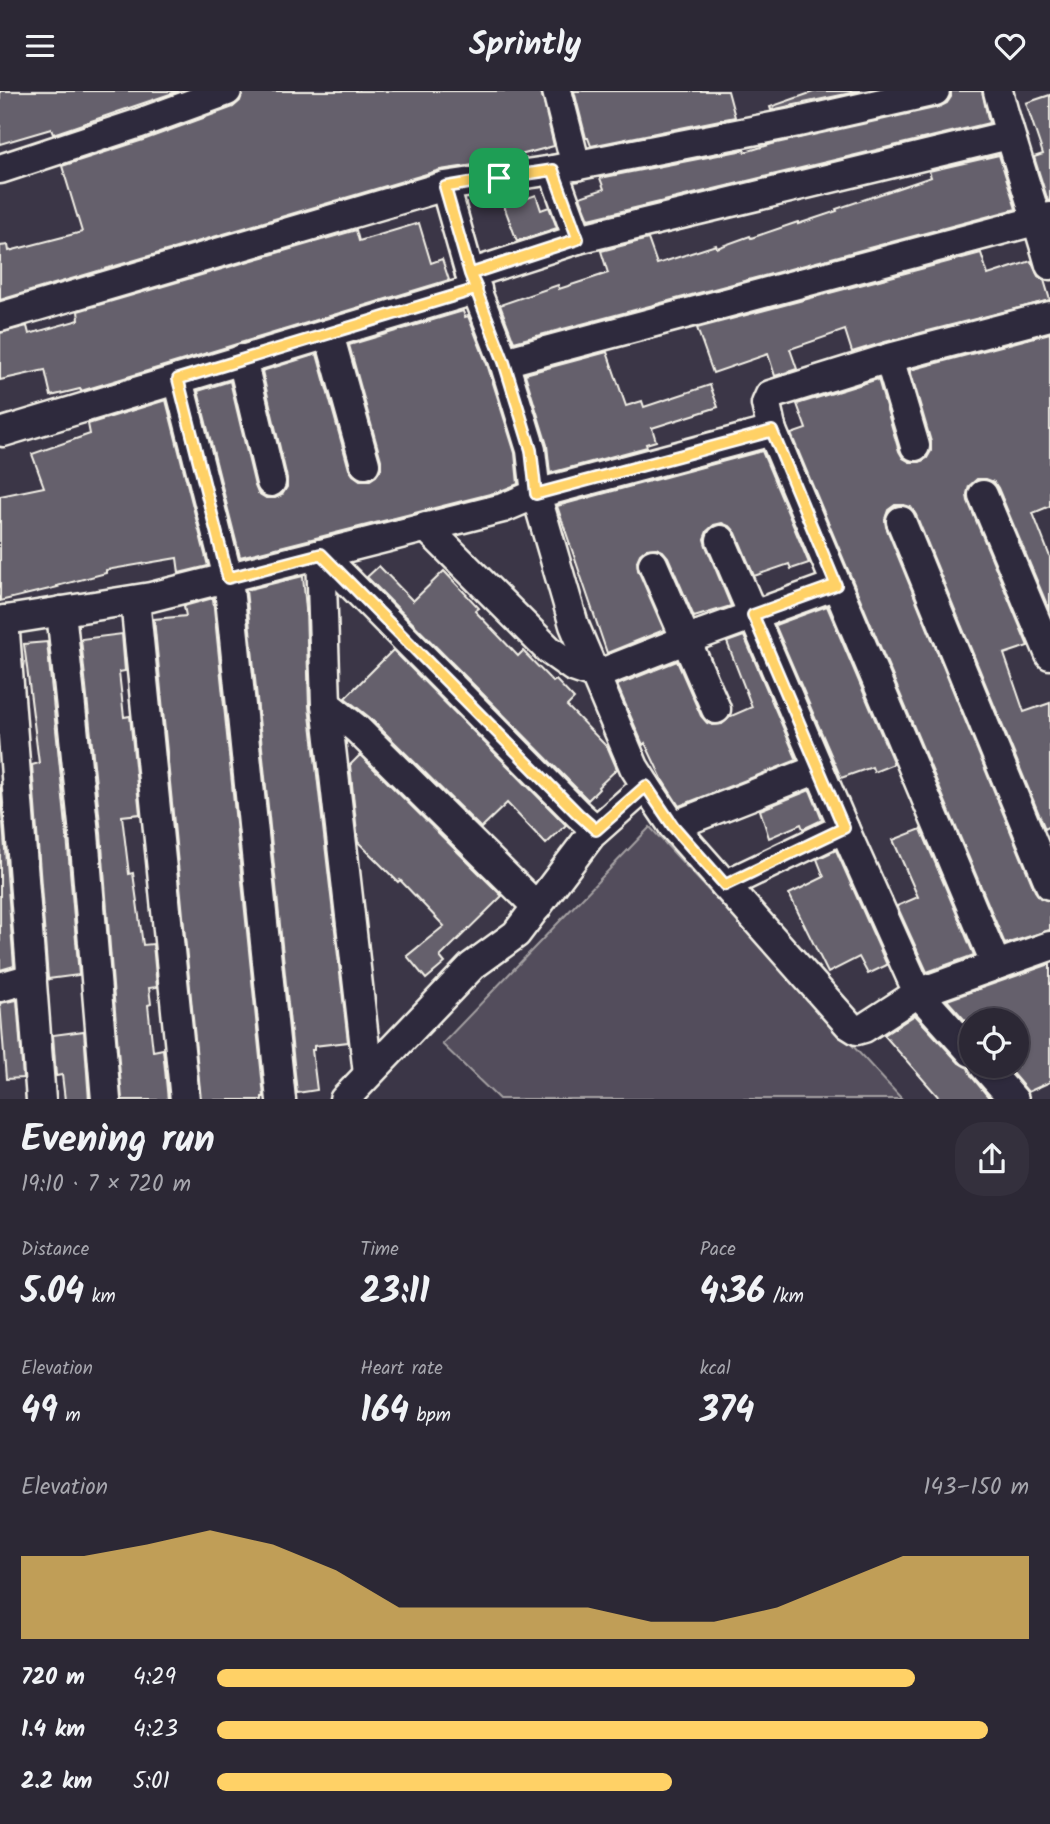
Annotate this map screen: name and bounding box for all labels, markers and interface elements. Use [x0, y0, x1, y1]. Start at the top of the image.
text: Sprintly [469, 20, 581, 71]
icon: menu [21, 27, 59, 65]
icon: heart [991, 27, 1029, 65]
pin [469, 148, 529, 208]
icon: arrive [480, 159, 518, 197]
map controls [959, 1008, 1029, 1078]
button: locate [959, 1008, 1029, 1078]
text: Evening run [21, 1111, 215, 1171]
button: share [955, 1122, 1029, 1196]
text: 19:10 · 7 × 720 m [21, 1167, 191, 1203]
text: Distance [21, 1235, 89, 1265]
text: Time [360, 1235, 399, 1265]
text: Pace [700, 1235, 736, 1265]
text: 5.04 [21, 1265, 84, 1321]
text: 23:11 [360, 1265, 430, 1321]
text: 4:36 [700, 1265, 765, 1321]
text: km [84, 1282, 116, 1312]
text: /km [765, 1282, 804, 1312]
text: Elevation [21, 1354, 93, 1384]
text: Heart rate [360, 1354, 443, 1384]
text: kcal [700, 1354, 731, 1384]
text: 49 [21, 1384, 58, 1440]
text: 164 [360, 1384, 409, 1440]
text: 374 [700, 1384, 754, 1440]
text: m [58, 1401, 81, 1431]
text: bpm [409, 1401, 451, 1431]
text: Elevation [21, 1470, 108, 1506]
text: 143–150 m [923, 1470, 1029, 1506]
text: 720 m [21, 1660, 85, 1696]
text: 4:29 [133, 1660, 176, 1696]
text: 1.4 km [21, 1712, 85, 1748]
text: 4:23 [133, 1712, 178, 1748]
text: 2.2 km [21, 1764, 92, 1800]
text: 5:01 [133, 1764, 170, 1800]

